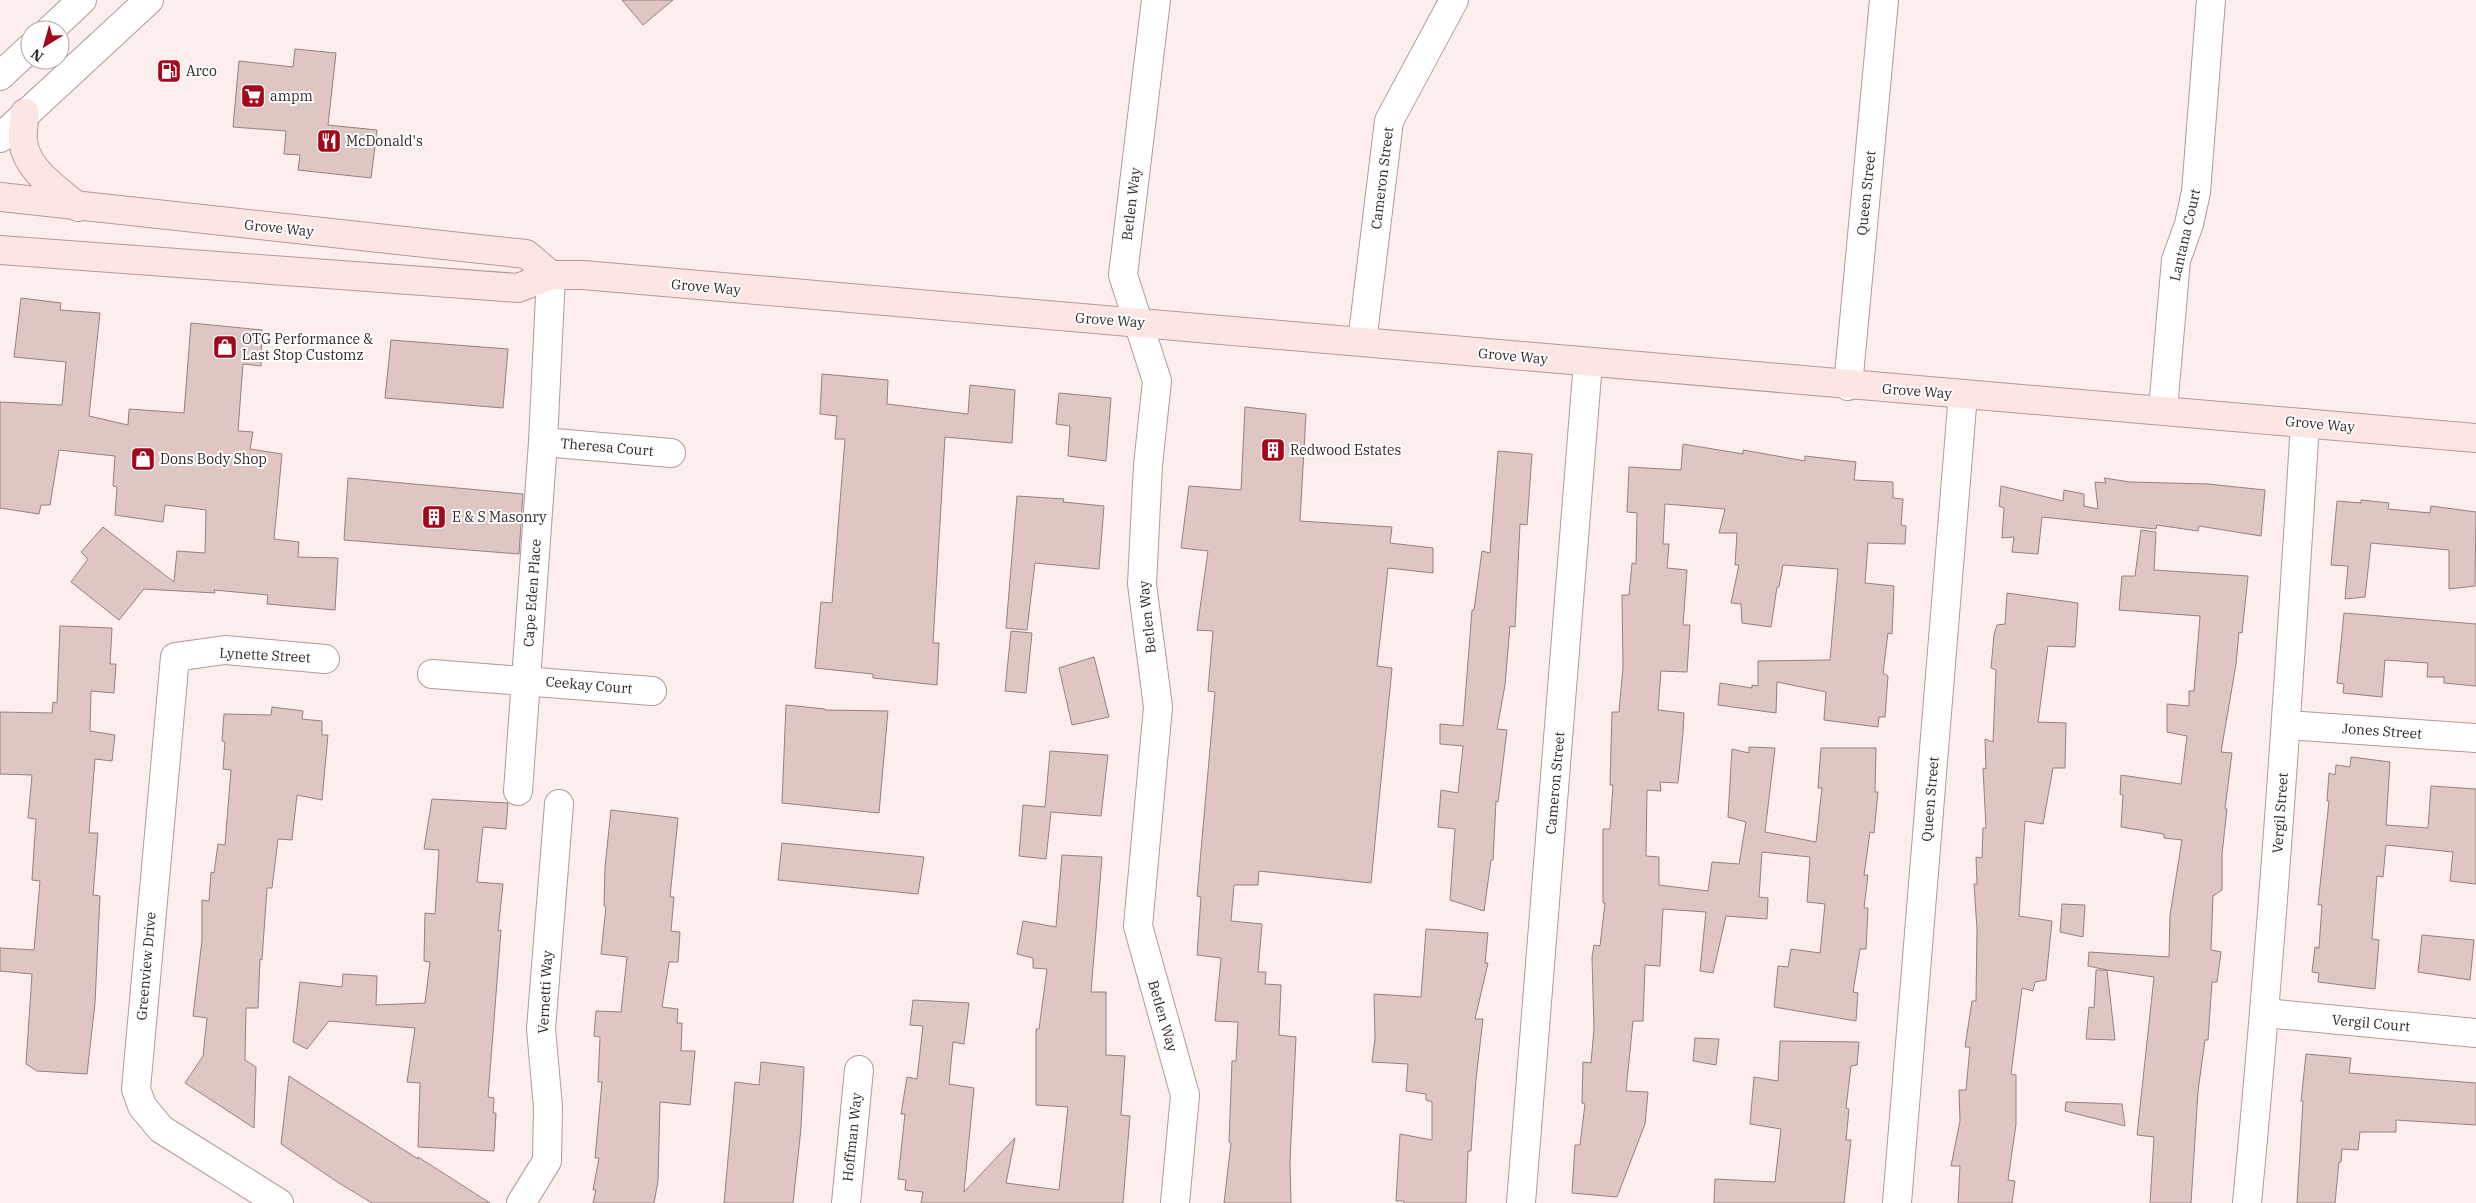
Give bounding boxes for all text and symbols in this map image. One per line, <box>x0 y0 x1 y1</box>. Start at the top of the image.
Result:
north arrow <box>20 20 70 70</box>
text: N <box>27 45 47 66</box>
fuel station icon: Arco <box>156 58 182 84</box>
place label: Arco <box>186 62 217 80</box>
supermarket icon: ampm <box>240 83 266 109</box>
place label: ampm <box>270 87 313 105</box>
street label: Cameron Street <box>1367 126 1397 230</box>
restaurant icon: McDonald's <box>316 128 342 154</box>
place label: McDonald's <box>346 132 423 150</box>
street label: Queen Street <box>1853 150 1879 236</box>
street label: Betlen Way <box>1118 166 1144 242</box>
street label: Lantana Court <box>2166 187 2204 283</box>
street label: Grove Way <box>243 215 315 241</box>
street label: Grove Way <box>670 275 742 299</box>
street label: Grove Way <box>1075 309 1146 331</box>
place label: OTG Performance & Last Stop Customz <box>242 330 373 364</box>
shop icon: OTG Performance & Last Stop Customz <box>212 334 238 360</box>
street label: Grove Way <box>1477 344 1549 368</box>
street label: Grove Way <box>1882 380 1953 402</box>
street label: Grove Way <box>2284 412 2356 436</box>
street label: Theresa Court <box>560 434 654 460</box>
building icon: Redwood Estates <box>1260 437 1286 463</box>
place label: Redwood Estates <box>1290 441 1402 459</box>
shop icon: Dons Body Shop <box>130 446 156 472</box>
place label: Dons Body Shop <box>160 450 267 468</box>
building icon: E & S Masonry <box>421 504 447 530</box>
place label: E & S Masonry <box>452 508 547 526</box>
street label: Cape Eden Place <box>519 538 545 648</box>
street label: Betlen Way <box>1134 579 1160 654</box>
street label: Lynette Street <box>219 644 311 666</box>
street label: Ceekay Court <box>545 672 633 698</box>
street label: Jones Street <box>2341 719 2423 743</box>
street label: Cameron Street <box>1542 731 1568 835</box>
street label: Queen Street <box>1917 756 1943 842</box>
street label: Vergil Street <box>2268 772 2292 854</box>
street label: Greenview Drive <box>132 911 160 1021</box>
street label: Vernetti Way <box>534 949 556 1034</box>
street label: Betlen Way <box>1144 978 1182 1054</box>
street label: Vergil Court <box>2331 1011 2411 1035</box>
street label: Hoffman Way <box>838 1091 866 1182</box>

